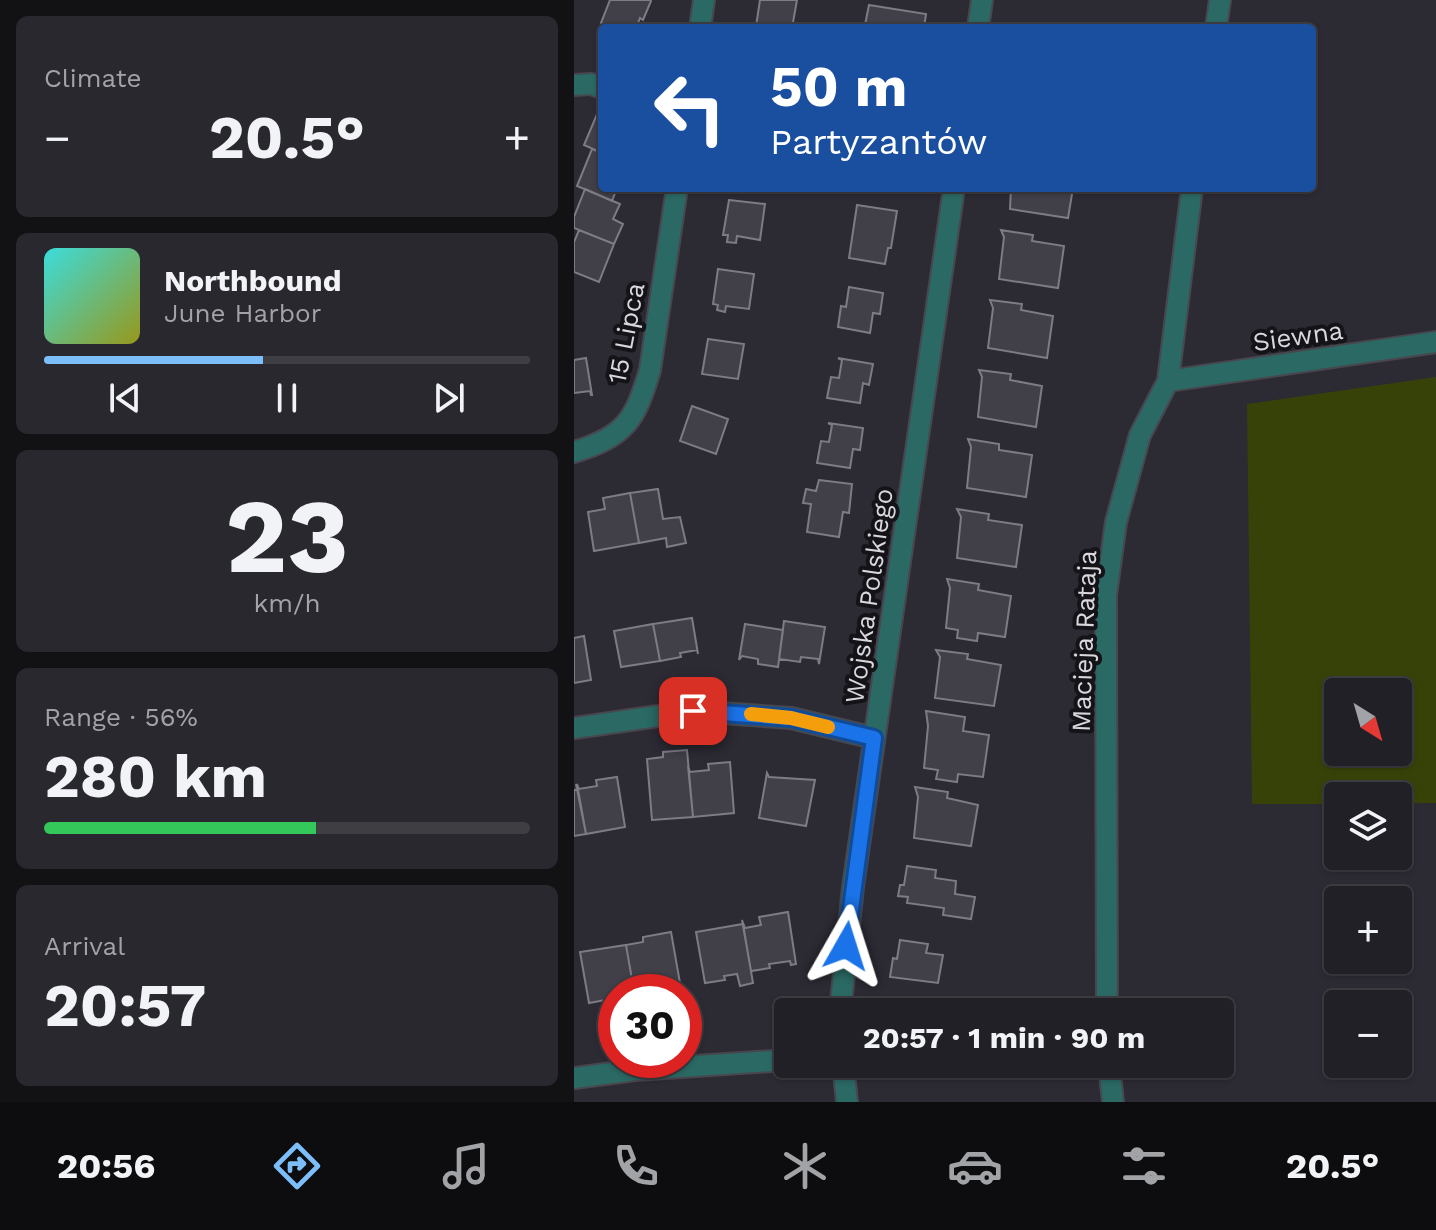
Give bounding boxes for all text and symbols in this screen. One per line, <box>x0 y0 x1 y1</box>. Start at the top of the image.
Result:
text: 50 m <box>770 54 907 120</box>
icon: left <box>638 56 742 160</box>
text: Climate <box>44 63 142 93</box>
text: 20.5° <box>209 102 365 173</box>
text: − <box>44 112 71 164</box>
text: + <box>503 112 530 164</box>
text: Partyzantów <box>770 121 987 163</box>
text: Northbound <box>164 263 341 298</box>
street label: 15 Lipca <box>602 280 651 386</box>
text: June Harbor <box>164 298 321 328</box>
street label: Siewna <box>1251 315 1345 357</box>
icon: previous <box>103 376 147 420</box>
icon: pause <box>265 376 309 420</box>
icon: next <box>427 376 471 420</box>
text: 23 <box>225 475 349 597</box>
street label: Wojska Polskiego <box>839 487 899 705</box>
street label: Macieja Rataja <box>1066 549 1102 732</box>
text: km/h <box>254 588 320 618</box>
pin <box>659 677 727 745</box>
north arrow <box>1324 678 1412 766</box>
map controls <box>1324 678 1412 1078</box>
icon: arrive <box>671 689 715 733</box>
text: Range · 56% <box>44 702 198 732</box>
text: 280 km <box>44 741 267 812</box>
button: layers <box>1324 782 1412 870</box>
button: + <box>1324 886 1412 974</box>
position arrow <box>804 904 888 988</box>
text: Arrival <box>44 931 125 961</box>
text: 20:57 <box>44 970 206 1041</box>
speed limit sign: 30 <box>598 974 702 1078</box>
button: − <box>1324 990 1412 1078</box>
text: 20:57 · 1 min · 90 m <box>863 1020 1145 1055</box>
icon: directions <box>269 1138 325 1194</box>
icon: music <box>438 1138 494 1194</box>
icon: phone <box>608 1138 664 1194</box>
icon: climate <box>777 1138 833 1194</box>
icon: car <box>947 1138 1003 1194</box>
icon: filters <box>1116 1138 1172 1194</box>
text: 20:56 <box>57 1145 155 1187</box>
text: 20.5° <box>1286 1145 1379 1187</box>

